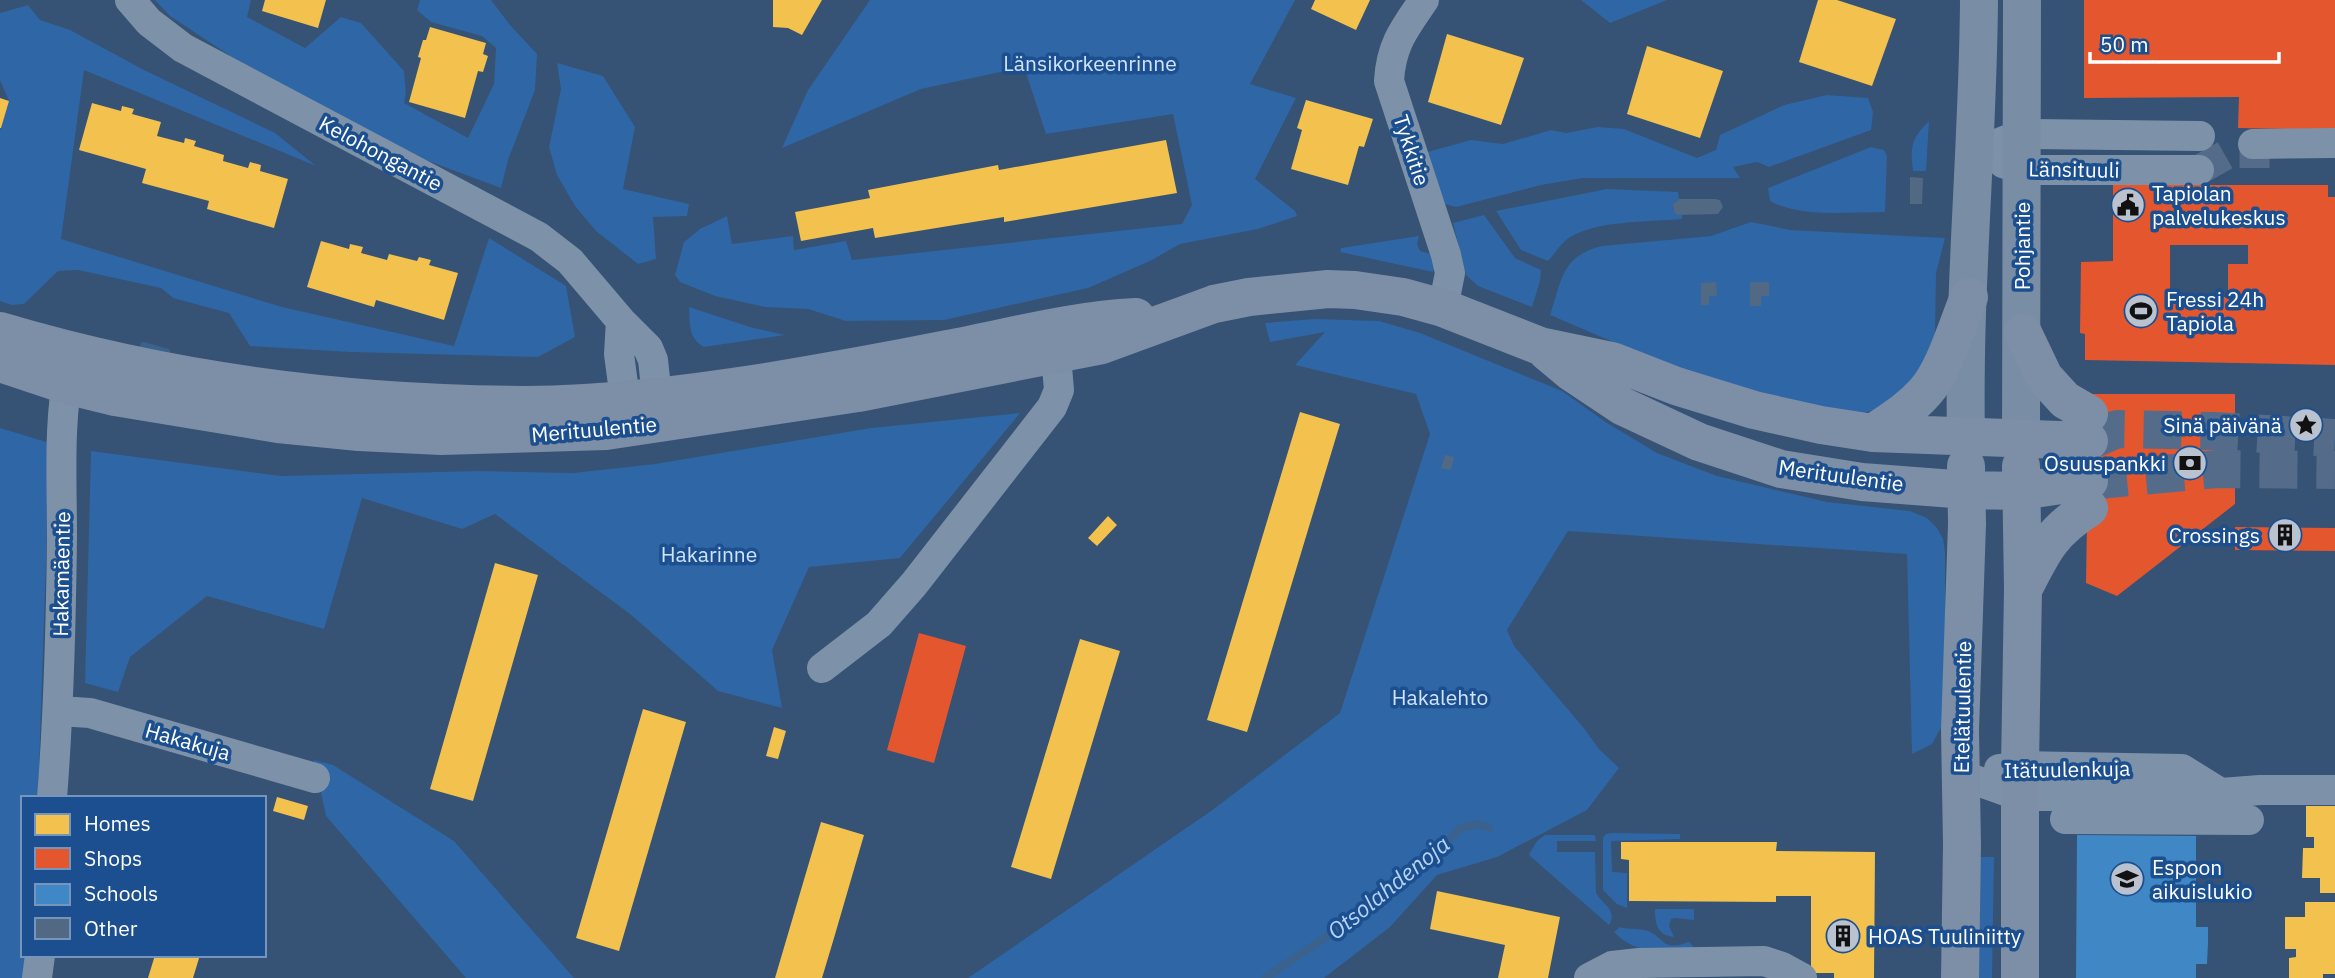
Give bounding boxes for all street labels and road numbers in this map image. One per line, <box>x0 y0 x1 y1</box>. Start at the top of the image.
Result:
street label: Kelohongantie <box>315 109 447 197</box>
street label: Tykkitie <box>1387 111 1437 189</box>
street label: Länsituuli <box>2028 154 2120 184</box>
street label: Pohjantie <box>2008 202 2036 290</box>
street label: Merituulentie <box>530 410 658 448</box>
street label: Merituulentie <box>1777 452 1905 498</box>
street label: Hakamäentie <box>46 511 76 637</box>
street label: Etelätuulentie <box>1947 641 1977 773</box>
street label: Hakakuja <box>142 715 234 767</box>
street label: Itätuulenkuja <box>2003 754 2131 784</box>

